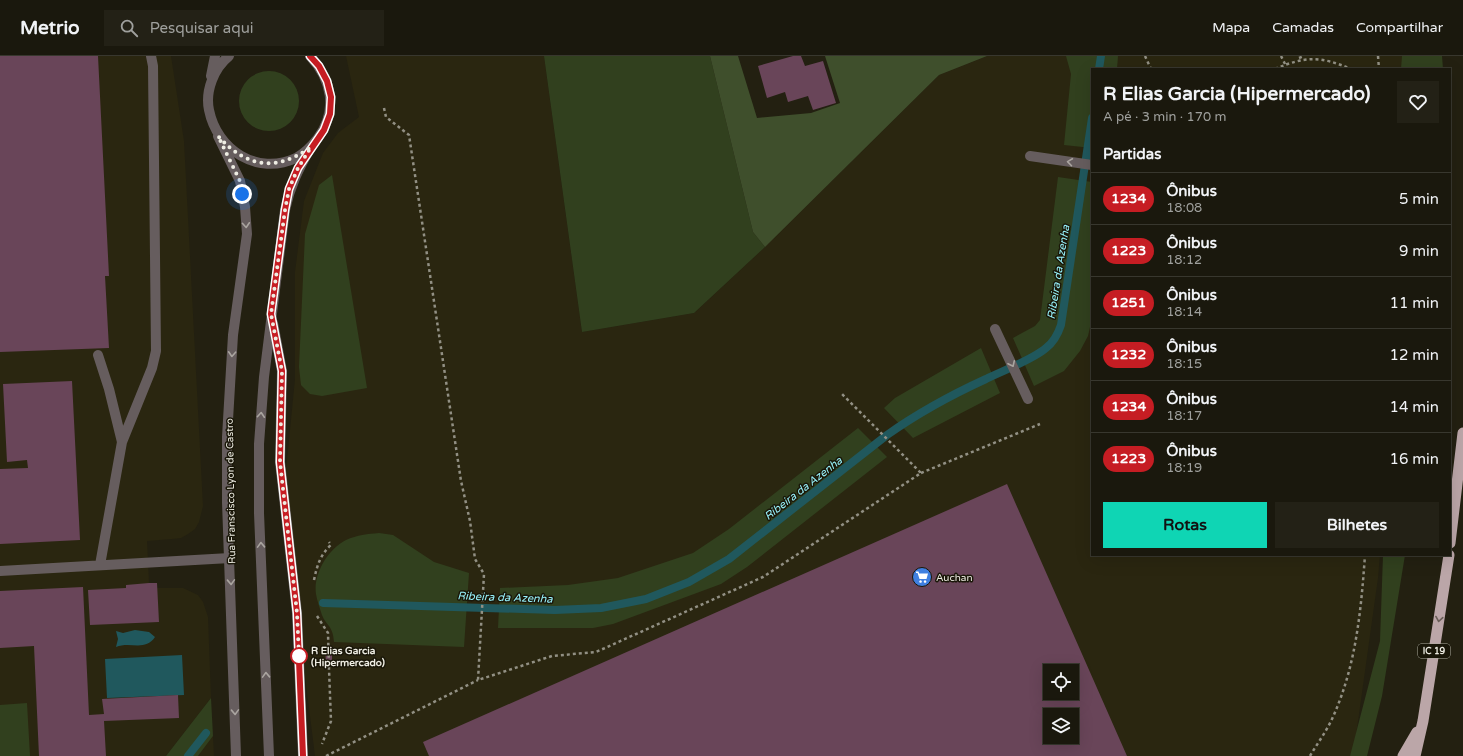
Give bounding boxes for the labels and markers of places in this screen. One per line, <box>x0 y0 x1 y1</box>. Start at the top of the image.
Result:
supermarket icon: Auchan <box>911 566 933 588</box>
place label: Auchan <box>936 572 973 584</box>
place label: R Elias Garcia (Hipermercado) <box>311 645 385 669</box>
marker: R Elias Garcia (Hipermercado) <box>290 647 308 665</box>

